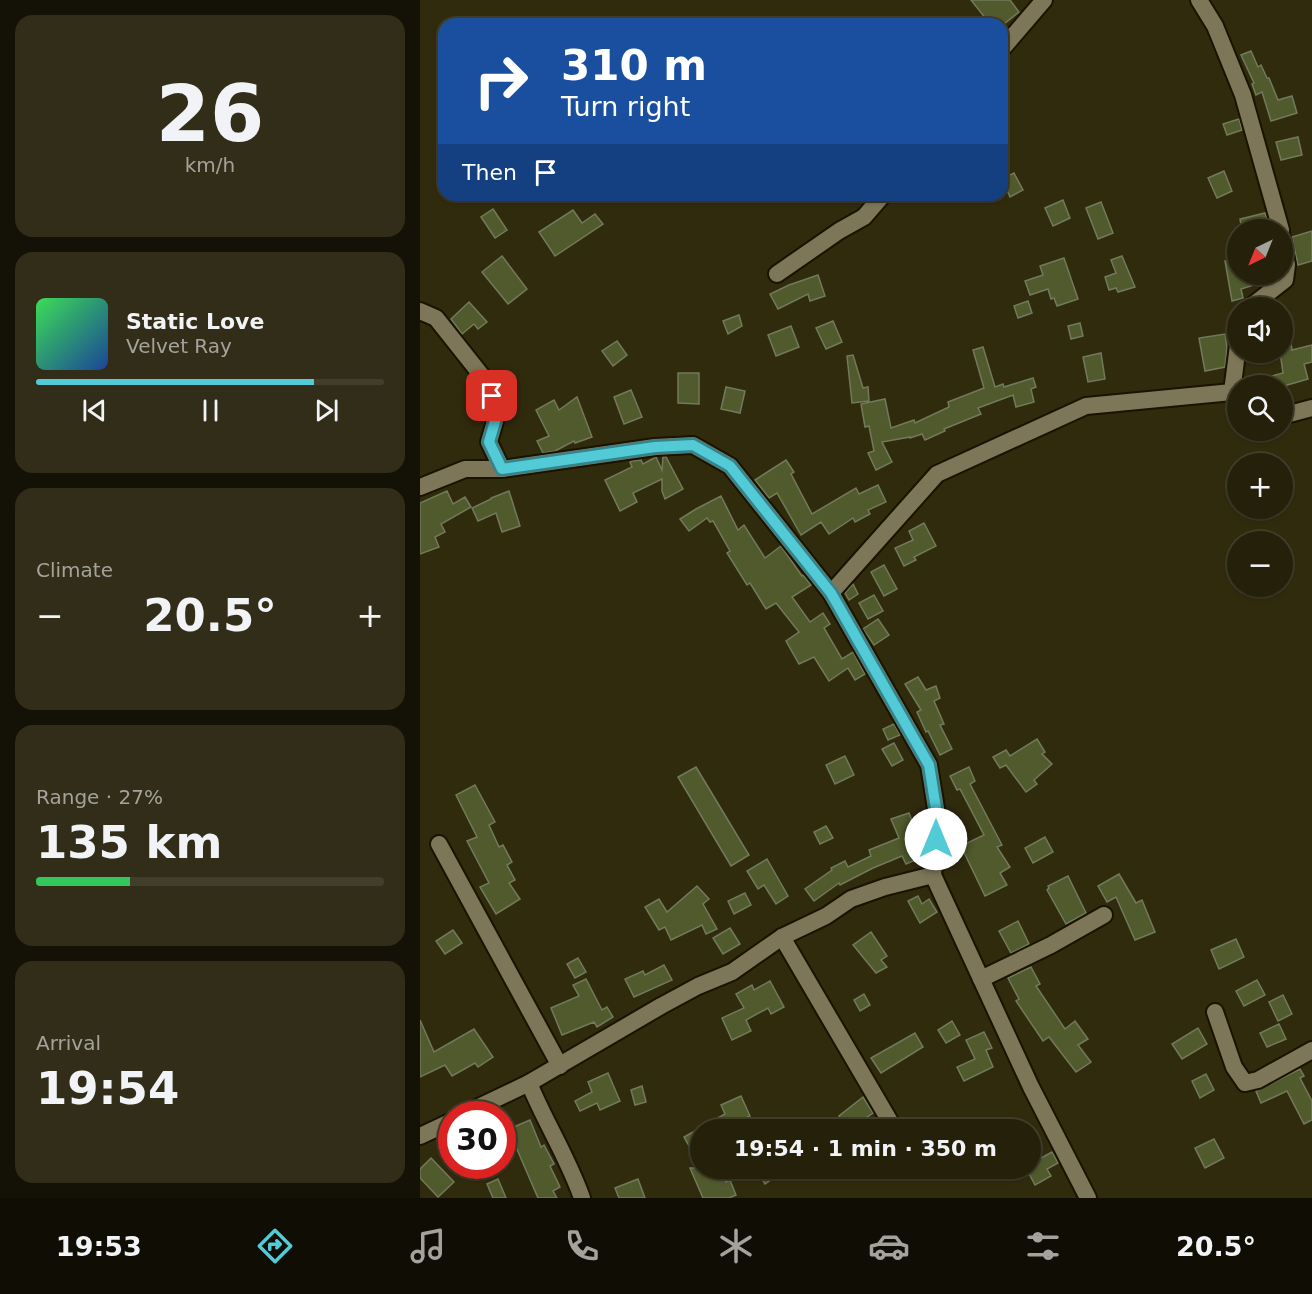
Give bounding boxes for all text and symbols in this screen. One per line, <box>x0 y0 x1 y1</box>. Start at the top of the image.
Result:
text: 310 m <box>561 41 707 90</box>
icon: right <box>462 42 540 120</box>
text: 26 <box>156 69 264 159</box>
text: Turn right <box>561 91 690 122</box>
text: km/h <box>185 153 235 177</box>
icon: arrive <box>529 156 562 189</box>
text: Then <box>462 160 517 185</box>
north arrow <box>1227 219 1293 285</box>
map controls <box>1227 219 1293 597</box>
button: sound <box>1227 297 1293 363</box>
text: Static Love <box>126 309 264 334</box>
text: Velvet Ray <box>126 334 232 358</box>
pin <box>466 370 517 421</box>
button: search <box>1227 375 1293 441</box>
icon: arrive <box>475 379 508 412</box>
icon: previous <box>78 394 111 427</box>
icon: pause <box>194 394 227 427</box>
icon: next <box>310 394 343 427</box>
button: + <box>1227 453 1293 519</box>
button: − <box>1227 531 1293 597</box>
text: Climate <box>36 558 113 582</box>
text: 20.5° <box>143 589 277 642</box>
text: − <box>36 596 64 635</box>
text: + <box>356 596 384 635</box>
text: Range · 27% <box>36 785 163 809</box>
position arrow <box>904 807 968 871</box>
text: 135 km <box>36 816 222 869</box>
text: Arrival <box>36 1031 101 1055</box>
text: 19:54 <box>36 1062 179 1115</box>
speed limit sign: 30 <box>438 1101 516 1179</box>
text: 19:54 · 1 min · 350 m <box>734 1136 997 1161</box>
icon: directions <box>254 1225 296 1267</box>
icon: music <box>407 1225 449 1267</box>
icon: phone <box>561 1225 603 1267</box>
icon: climate <box>715 1225 757 1267</box>
icon: car <box>868 1225 910 1267</box>
icon: filters <box>1022 1225 1064 1267</box>
text: 19:53 <box>56 1231 142 1262</box>
text: 20.5° <box>1176 1231 1256 1262</box>

